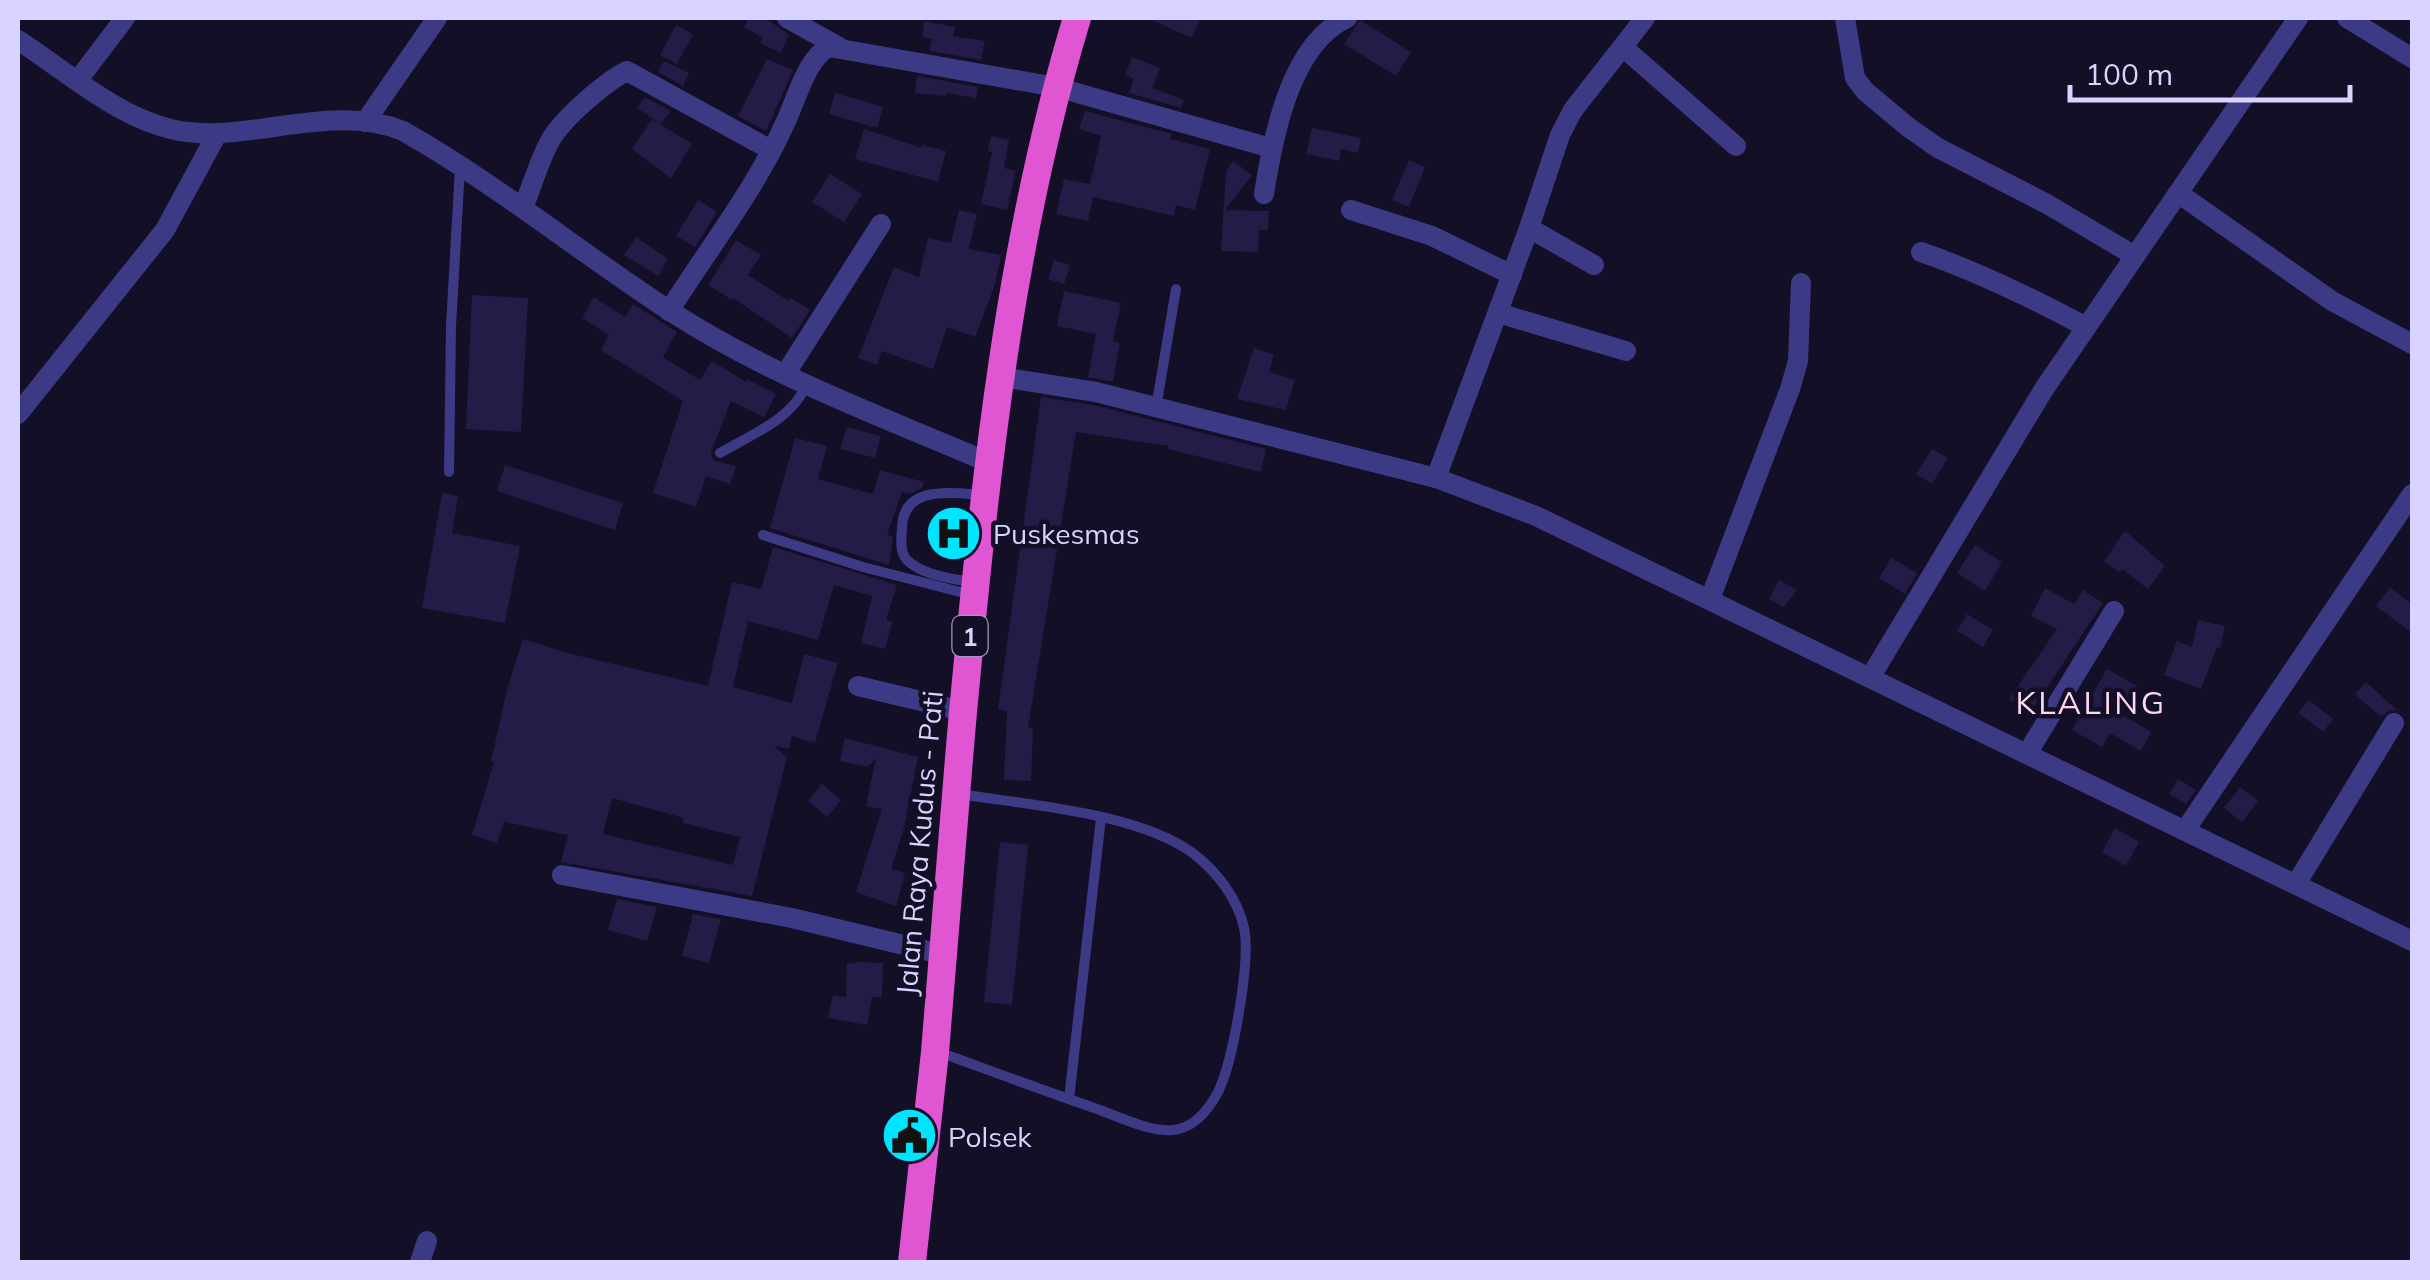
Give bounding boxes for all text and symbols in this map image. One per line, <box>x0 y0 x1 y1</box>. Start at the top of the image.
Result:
scale bar <box>2070 40 2350 102</box>
text: 100 m <box>2085 55 2173 93</box>
hospital icon: Puskesmas <box>924 503 984 563</box>
place label: Puskesmas <box>993 516 1140 551</box>
road number: 1 <box>952 616 988 656</box>
district label: KLALING <box>2015 682 2167 722</box>
street label: Jalan Raya Kudus - Pati <box>888 689 950 997</box>
public building icon: Polsek <box>879 1106 939 1166</box>
place label: Polsek <box>948 1119 1032 1154</box>

